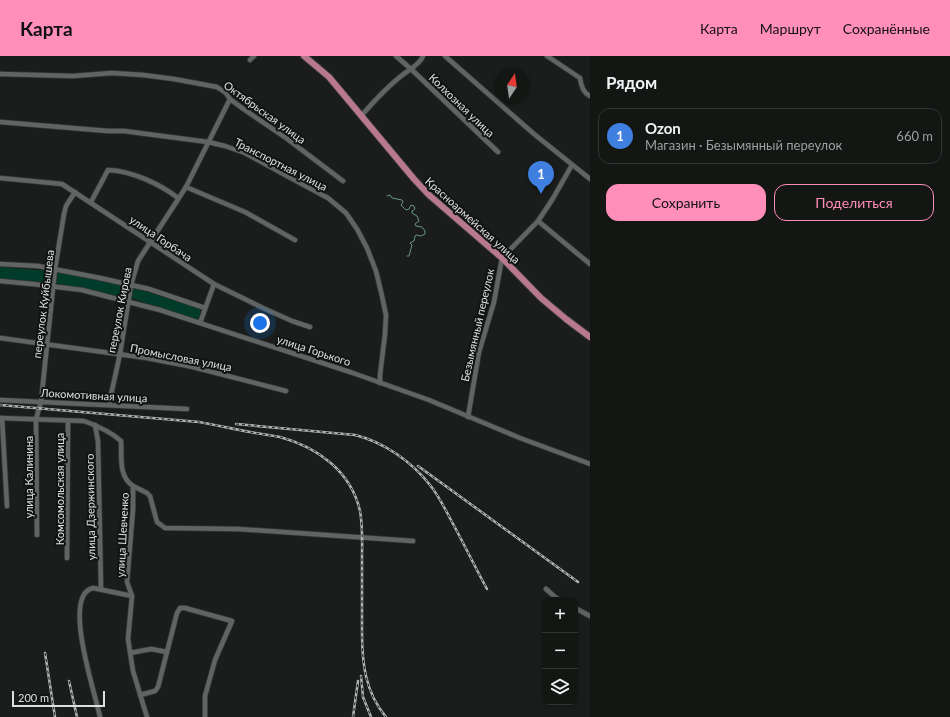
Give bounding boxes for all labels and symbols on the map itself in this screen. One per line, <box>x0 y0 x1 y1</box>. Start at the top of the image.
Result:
north arrow <box>494 68 530 104</box>
street label: Колхозная улица <box>427 71 497 139</box>
street label: Октябрьская улица <box>222 78 308 146</box>
street label: Транспортная улица <box>232 135 330 193</box>
pin: 1 <box>528 161 554 194</box>
street label: Красноармейская улица <box>423 174 523 266</box>
street label: улица Горбача <box>127 212 195 264</box>
street label: переулок Куйбышева <box>30 249 56 359</box>
street label: переулок Кирова <box>104 266 134 354</box>
street label: Безымянный переулок <box>458 267 496 383</box>
your location <box>250 313 270 333</box>
street label: улица Горького <box>275 332 353 368</box>
street label: Промысловая улица <box>129 341 233 373</box>
street label: Локомотивная улица <box>39 386 148 404</box>
street label: Комсомольская улица <box>53 433 66 545</box>
street label: улица Калинина <box>22 436 35 518</box>
street label: улица Дзержинского <box>83 453 97 561</box>
street label: улица Шевченко <box>113 492 131 578</box>
scale bar <box>12 689 105 708</box>

